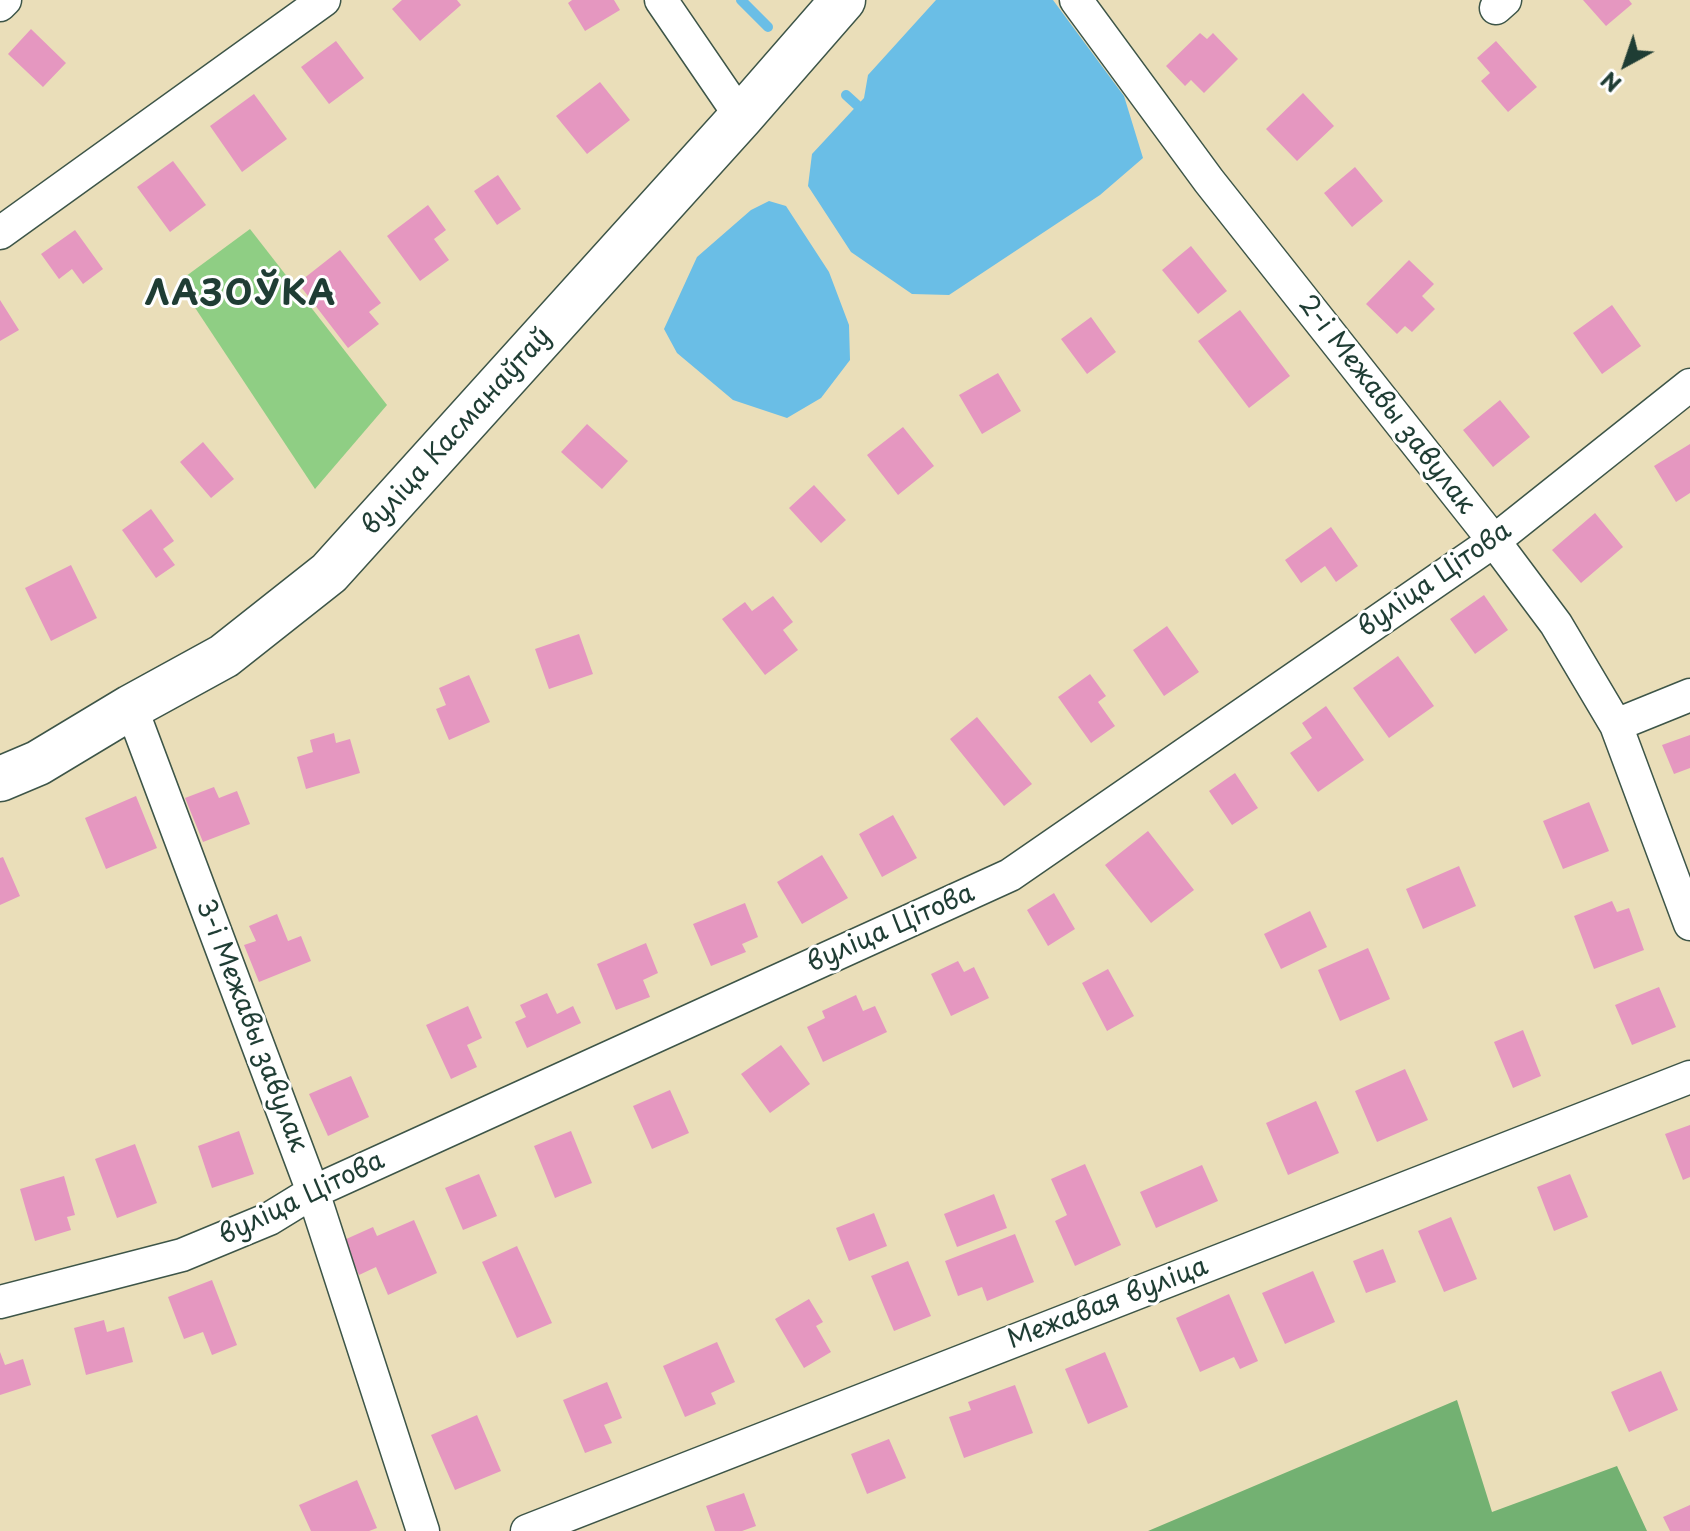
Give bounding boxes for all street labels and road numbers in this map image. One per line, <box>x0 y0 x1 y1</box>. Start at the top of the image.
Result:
street label: 2-і Межавы завулак <box>1291 289 1481 521</box>
street label: вуліца Касманаўтаў <box>356 322 558 542</box>
street label: вуліца Цітова <box>1352 516 1518 644</box>
street label: вуліца Цітова <box>803 878 979 980</box>
street label: 3-і Межавы завулак <box>188 895 314 1157</box>
street label: вуліца Цітова <box>214 1146 390 1252</box>
street label: Межавая вуліца <box>1003 1251 1213 1357</box>

